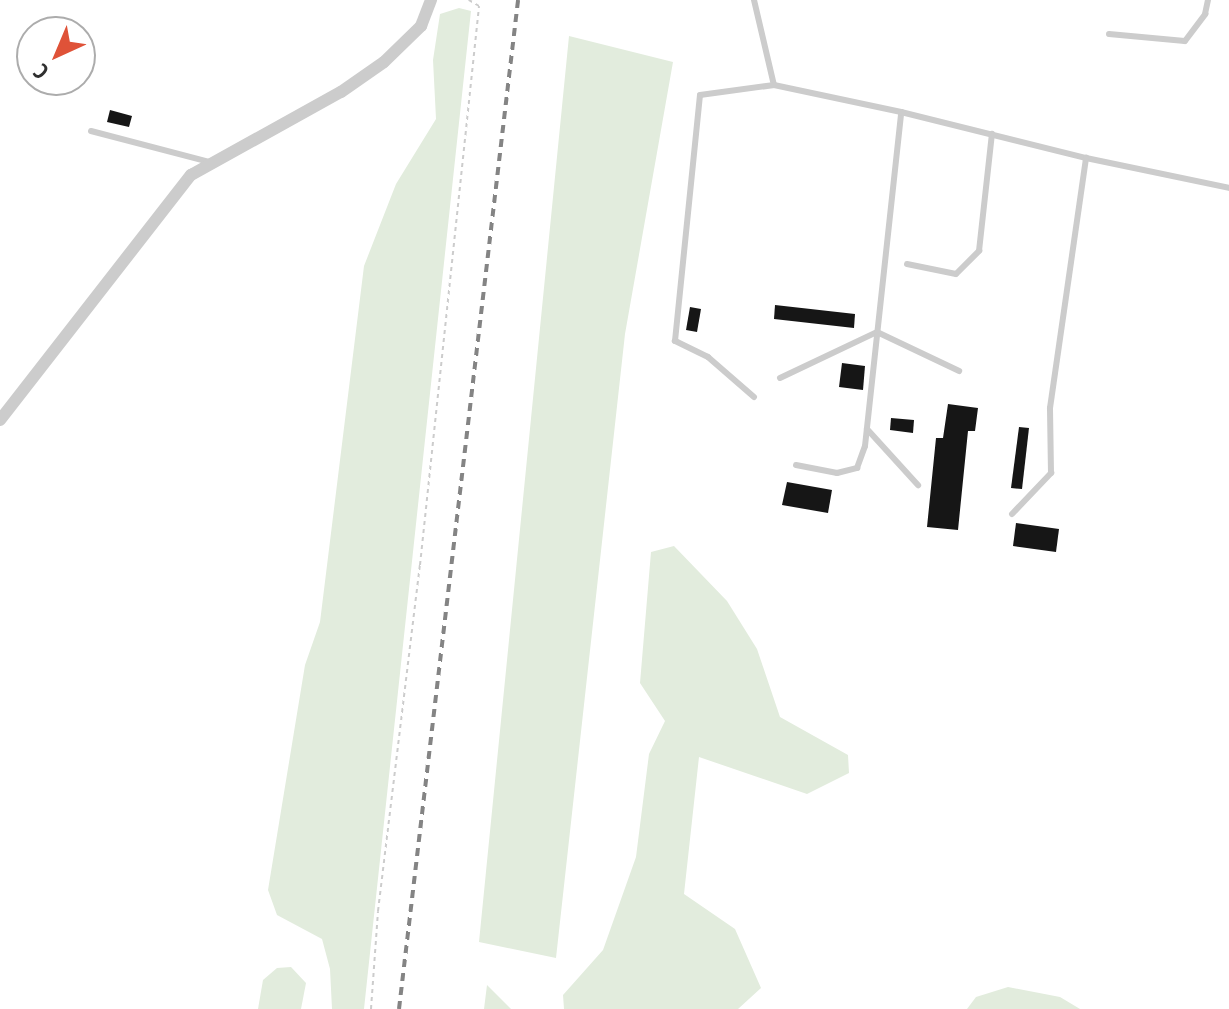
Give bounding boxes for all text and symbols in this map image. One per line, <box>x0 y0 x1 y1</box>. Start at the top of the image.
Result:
north arrow <box>16 16 96 96</box>
text: С <box>27 58 54 85</box>

